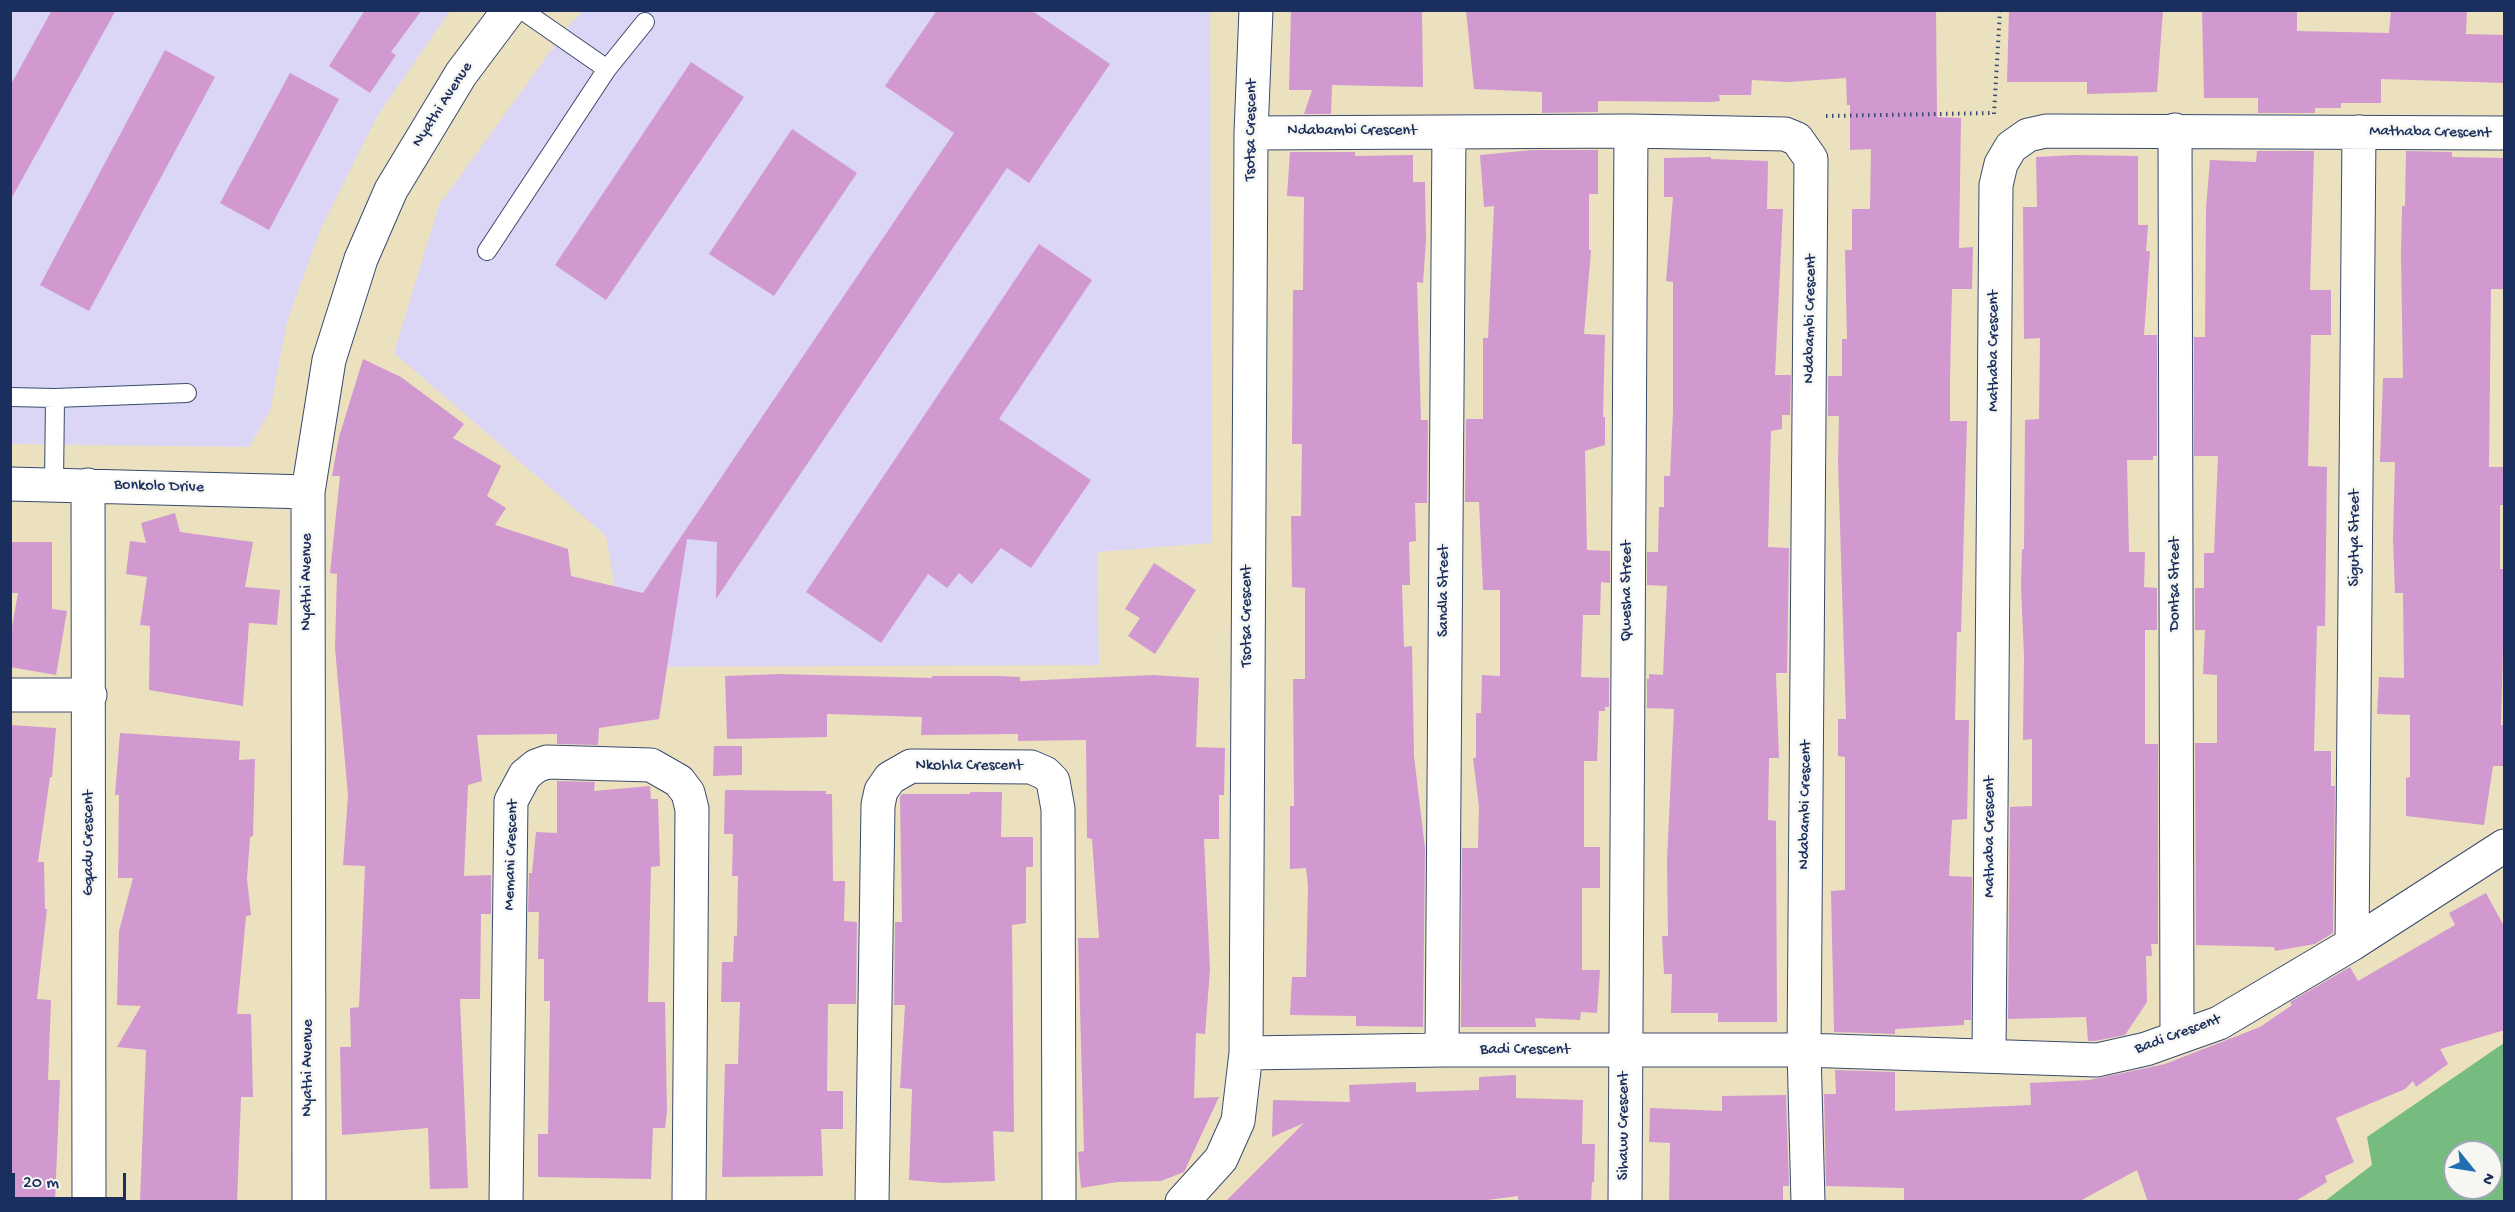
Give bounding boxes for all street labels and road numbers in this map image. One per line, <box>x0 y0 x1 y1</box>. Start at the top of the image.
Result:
street label: Nyathi Avenue <box>408 59 478 151</box>
street label: Tsotsa Crescent <box>1242 79 1262 181</box>
street label: Ndabambi Crescent <box>1287 122 1417 142</box>
street label: Mathaba Crescent <box>2369 122 2491 144</box>
street label: Ndabambi Crescent <box>1800 254 1822 384</box>
street label: Mathaba Crescent <box>1985 290 2005 412</box>
street label: Bonkolo Drive <box>114 476 204 498</box>
street label: Sigutya Street <box>2346 489 2366 587</box>
street label: Nyathi Avenue <box>298 533 318 631</box>
street label: Dontsa Street <box>2166 537 2186 631</box>
street label: Qwesha Street <box>1618 540 1638 642</box>
street label: Sandla Street <box>1435 545 1455 637</box>
street label: Tsotsa Crescent <box>1238 565 1258 667</box>
street label: Ndabambi Crescent <box>1795 740 1817 870</box>
street label: Nkohla Crescent <box>916 757 1022 777</box>
street label: Mathaba Crescent <box>1981 776 2001 898</box>
street label: Gqadu Crescent <box>80 790 100 896</box>
street label: Memani Crescent <box>500 799 524 911</box>
street label: Badi Crescent <box>2132 1011 2224 1059</box>
street label: Nyathi Avenue <box>299 1019 319 1117</box>
street label: Badi Crescent <box>1480 1041 1570 1061</box>
street label: Sihawu Crescent <box>1615 1072 1635 1180</box>

